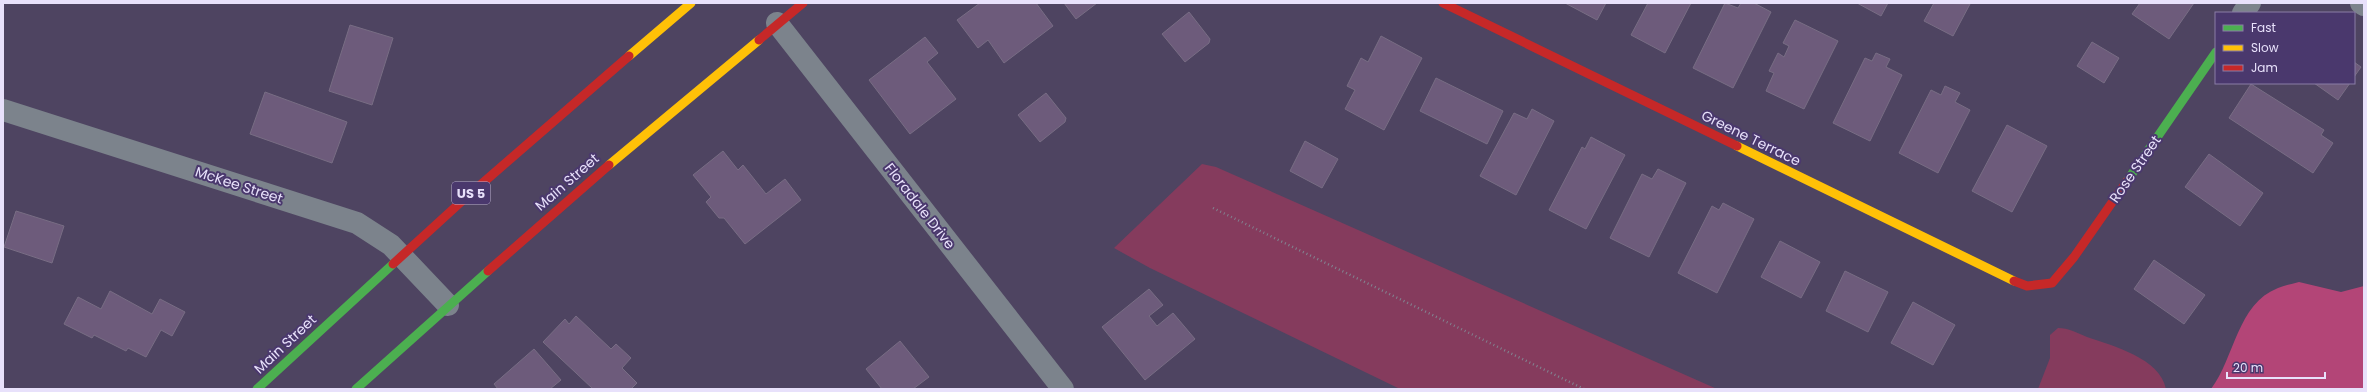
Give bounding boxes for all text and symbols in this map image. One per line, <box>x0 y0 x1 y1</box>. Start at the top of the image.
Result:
legend <box>2215 12 2355 84</box>
text: Fast <box>2251 19 2276 36</box>
text: Slow <box>2251 39 2279 56</box>
text: Jam <box>2251 59 2278 76</box>
street label: Greene Terrace <box>1698 105 1804 171</box>
street label: Rose Street <box>2104 131 2166 207</box>
street label: Main Street <box>531 149 603 215</box>
street label: Floradale Drive <box>880 159 960 253</box>
street label: McKee Street <box>193 161 285 209</box>
road number: US 5 <box>452 182 490 204</box>
street label: Main Street <box>249 310 321 378</box>
scale bar <box>2227 354 2325 380</box>
text: 20 m <box>2233 359 2263 376</box>

